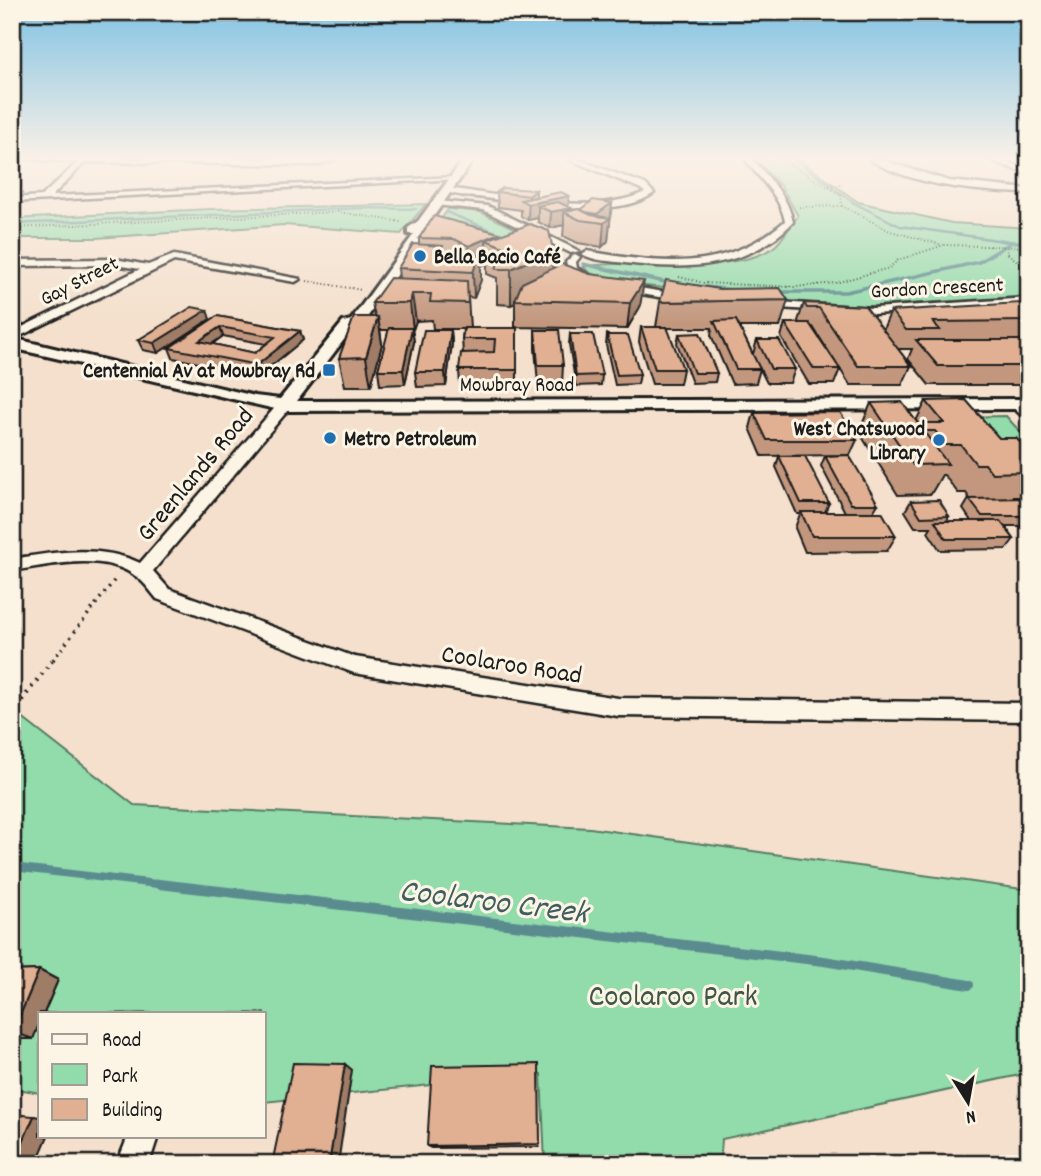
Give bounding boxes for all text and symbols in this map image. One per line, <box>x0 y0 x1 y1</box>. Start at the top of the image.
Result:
place label: Bella Bacio Café <box>434 244 561 274</box>
marker: Bella Bacio Café <box>412 248 428 264</box>
street label: Gay Street <box>36 250 125 315</box>
street label: Gordon Crescent <box>870 272 1005 308</box>
place label: Centennial Av at Mowbray Rd <box>83 358 315 388</box>
marker: Centennial Av at Mowbray Rd <box>321 362 337 378</box>
street label: Mowbray Road <box>460 372 574 402</box>
street label: Greenlands Road <box>129 400 264 551</box>
place label: West Chatswood Library <box>794 416 926 470</box>
place label: Metro Petroleum <box>344 426 477 456</box>
marker: Metro Petroleum <box>322 430 338 446</box>
marker: West Chatswood Library <box>931 432 947 448</box>
street label: Coolaroo Road <box>439 637 584 696</box>
water label: Coolaroo Creek <box>397 870 594 940</box>
park label: Coolaroo Park <box>588 976 758 1022</box>
legend <box>38 1012 266 1138</box>
text: Road <box>102 1027 141 1057</box>
text: Park <box>102 1063 138 1093</box>
north arrow <box>932 1068 1002 1138</box>
text: Building <box>102 1097 162 1127</box>
text: N <box>963 1101 978 1129</box>

